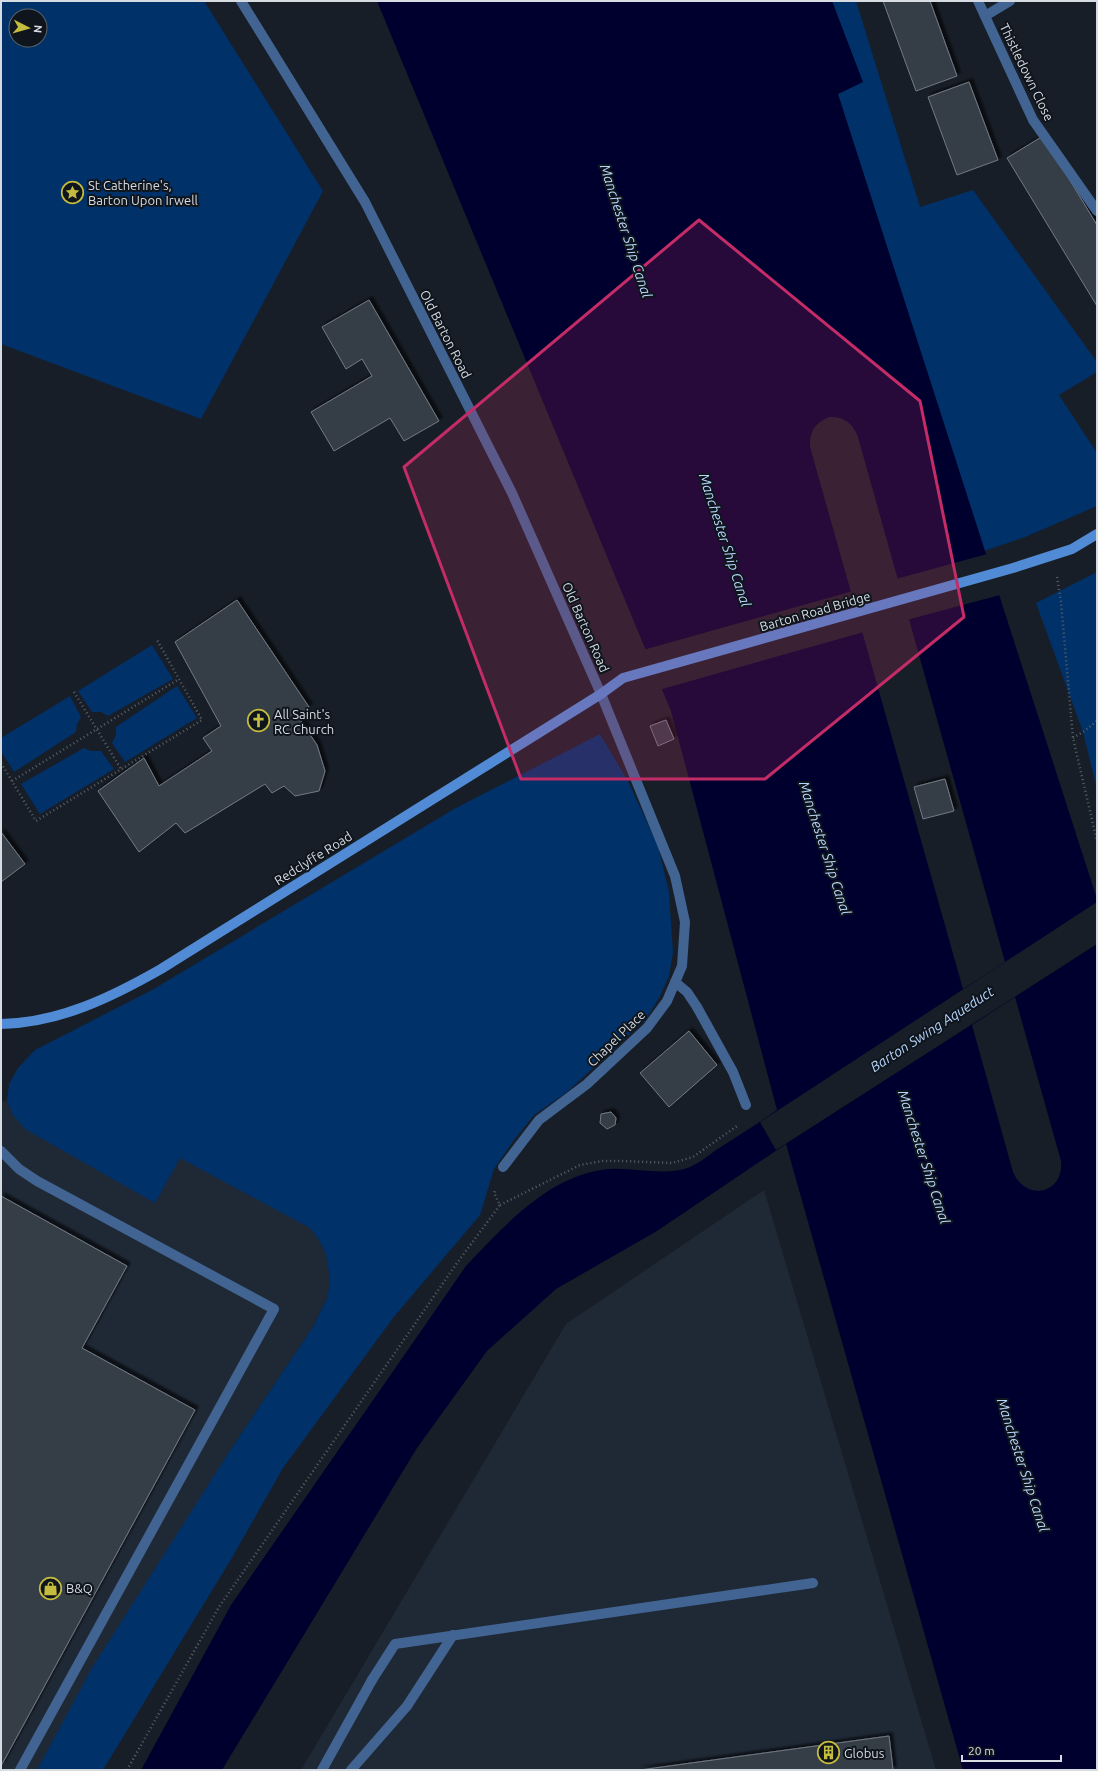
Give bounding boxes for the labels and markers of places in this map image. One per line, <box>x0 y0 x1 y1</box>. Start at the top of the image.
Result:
place label: St Catherine's, Barton Upon Irwell <box>88 178 199 207</box>
place icon: St Catherine's, Barton Upon Irwell <box>60 179 86 205</box>
place label: All Saint's RC Church <box>274 707 334 736</box>
church icon: All Saint's RC Church <box>246 708 272 734</box>
shop icon: B&Q <box>37 1575 63 1601</box>
place label: B&Q <box>66 1581 93 1596</box>
building icon: Globus <box>815 1740 841 1766</box>
place label: Globus <box>844 1746 885 1760</box>

